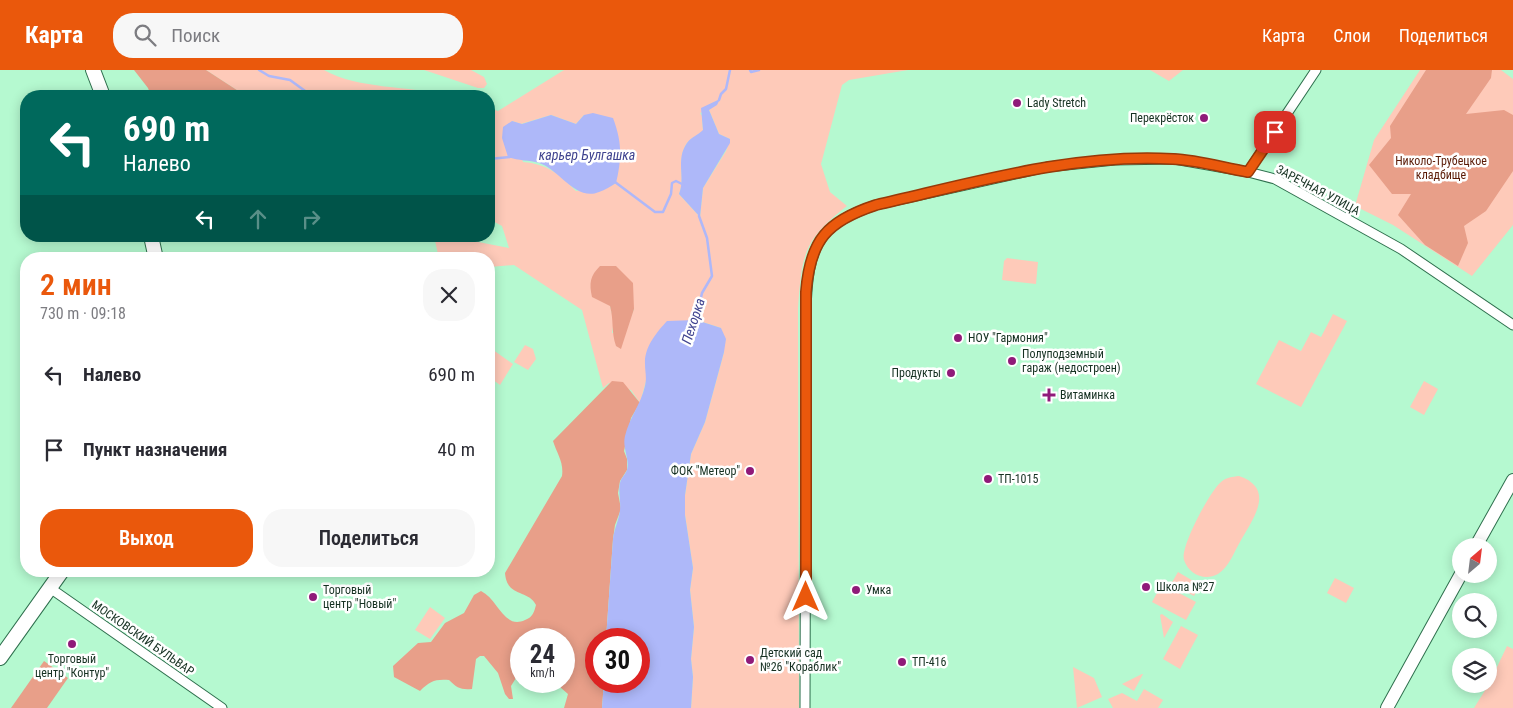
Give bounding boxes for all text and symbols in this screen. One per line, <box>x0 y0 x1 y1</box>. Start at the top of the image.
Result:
search box <box>113 13 463 58</box>
text: Карта <box>25 21 83 49</box>
icon: search <box>131 21 159 49</box>
text: Поиск <box>171 24 220 47</box>
text: Карта <box>1262 25 1305 46</box>
text: Слои <box>1333 25 1371 46</box>
text: Поделиться <box>1399 25 1488 46</box>
place label: Lady Stretch <box>1027 96 1086 110</box>
marker: Lady Stretch <box>1011 97 1023 109</box>
text: 690 m <box>123 109 210 150</box>
icon: left <box>40 110 105 175</box>
place label: Перекрёсток <box>1130 111 1194 125</box>
pin <box>1254 111 1296 153</box>
marker: Перекрёсток <box>1198 112 1210 124</box>
icon: arrive <box>1261 118 1289 146</box>
water label: карьер Булгашка <box>539 147 635 163</box>
text: Налево <box>123 151 191 176</box>
park label: Николо-Трубецкое кладбище <box>1395 154 1487 182</box>
street label: ЗАРЕЧНАЯ УЛИЦА <box>1274 162 1362 218</box>
icon: left <box>191 205 219 233</box>
icon: ahead <box>244 205 272 233</box>
icon: right <box>297 205 325 233</box>
text: 2 мин <box>40 267 112 302</box>
button: close <box>423 269 475 321</box>
water label: Пехорка <box>678 296 708 346</box>
text: 730 m · 09:18 <box>40 304 126 323</box>
place label: НОУ "Гармония" <box>968 331 1048 345</box>
marker: НОУ "Гармония" <box>952 332 964 344</box>
place label: Полуподземный гараж (недостроен) <box>1022 347 1121 375</box>
marker: Полуподземный гараж (недостроен) <box>1006 355 1018 367</box>
icon: left <box>40 361 68 389</box>
text: Налево <box>83 363 141 386</box>
text: 690 m <box>428 363 475 386</box>
place label: Продукты <box>892 366 941 380</box>
marker: Продукты <box>945 367 957 379</box>
marker: Витаминка <box>1042 388 1056 402</box>
place label: Витаминка <box>1060 388 1115 402</box>
icon: arrive <box>40 436 68 464</box>
text: Пункт назначения <box>83 438 227 461</box>
text: 40 m <box>438 438 475 461</box>
place label: ФОК "Метеор" <box>671 464 740 478</box>
marker: ФОК "Метеор" <box>744 465 756 477</box>
place label: ТП-1015 <box>998 472 1038 486</box>
marker: ТП-1015 <box>982 473 994 485</box>
button: Выход <box>40 509 253 567</box>
button: Поделиться <box>263 509 475 567</box>
north arrow <box>1452 538 1498 582</box>
map controls <box>1452 538 1497 693</box>
position arrow <box>779 570 831 622</box>
place label: Школа №27 <box>1156 580 1215 594</box>
marker: Школа №27 <box>1140 581 1152 593</box>
place label: Торговый центр "Новый" <box>323 583 396 611</box>
place label: Умка <box>866 583 891 597</box>
marker: Умка <box>850 584 862 596</box>
marker: Торговый центр "Новый" <box>307 591 319 603</box>
button: search <box>1452 593 1497 638</box>
street label: МОСКОВСКИЙ БУЛЬВАР <box>89 597 198 679</box>
speed limit sign: 30 <box>585 628 650 693</box>
marker: Торговый центр "Контур" <box>66 638 78 650</box>
text: 24 <box>530 640 555 669</box>
place label: Детский сад №26 "Кораблик" <box>760 646 841 674</box>
button: layers <box>1452 648 1497 693</box>
place label: Торговый центр "Контур" <box>35 652 109 680</box>
marker: Детский сад №26 "Кораблик" <box>744 654 756 666</box>
place label: ТП-416 <box>912 655 947 669</box>
marker: ТП-416 <box>896 656 908 668</box>
text: km/h <box>530 666 555 680</box>

